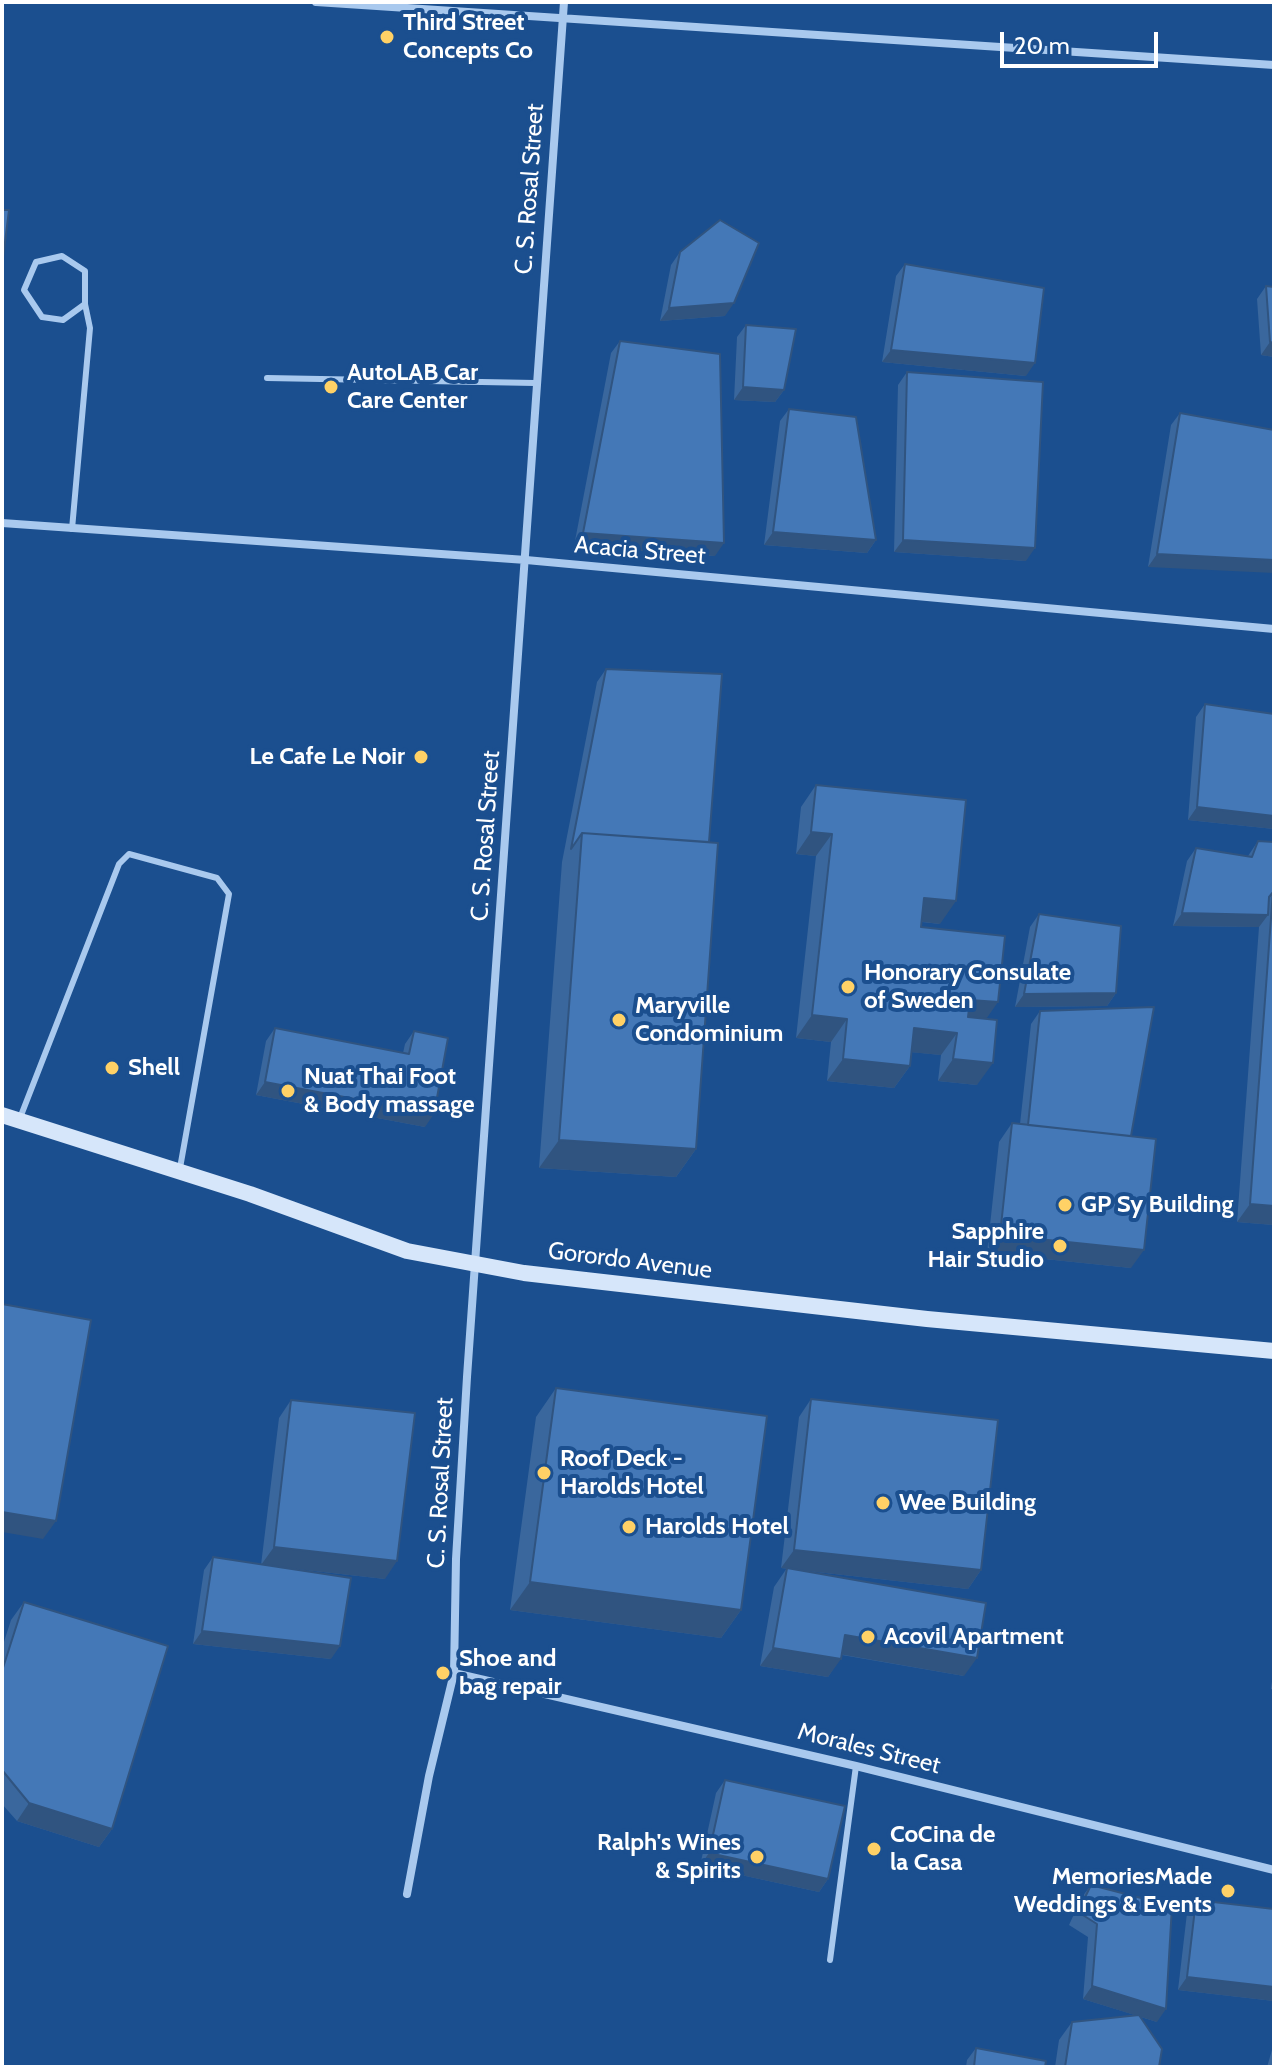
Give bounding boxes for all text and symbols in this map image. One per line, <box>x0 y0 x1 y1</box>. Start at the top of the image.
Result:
place label: Third Street Concepts Co <box>403 9 533 65</box>
scale bar <box>1004 16 1162 66</box>
marker: Third Street Concepts Co <box>378 28 396 46</box>
text: 20 m <box>1014 31 1070 60</box>
street label: C. S. Rosal Street <box>510 103 550 275</box>
place label: AutoLAB Car Care Center <box>347 359 478 415</box>
marker: AutoLAB Car Care Center <box>322 378 340 396</box>
street label: Acacia Street <box>573 531 707 571</box>
place label: Le Cafe Le Noir <box>250 743 405 771</box>
marker: Le Cafe Le Noir <box>412 748 430 766</box>
street label: C. S. Rosal Street <box>466 750 506 922</box>
place label: Honorary Consulate of Sweden <box>864 959 1071 1015</box>
marker: Honorary Consulate of Sweden <box>839 978 857 996</box>
place label: Maryville Condominium <box>635 992 783 1048</box>
marker: Maryville Condominium <box>610 1011 628 1029</box>
place label: Shell <box>128 1054 180 1082</box>
marker: Shell <box>103 1059 121 1077</box>
place label: Nuat Thai Foot & Body massage <box>304 1063 474 1119</box>
marker: Nuat Thai Foot & Body massage <box>279 1082 297 1100</box>
place label: GP Sy Building <box>1081 1191 1233 1219</box>
marker: GP Sy Building <box>1056 1196 1074 1214</box>
place label: Sapphire Hair Studio <box>927 1218 1044 1274</box>
street label: Gorordo Avenue <box>546 1237 714 1285</box>
marker: Sapphire Hair Studio <box>1051 1237 1069 1255</box>
street label: C. S. Rosal Street <box>422 1397 460 1569</box>
place label: Roof Deck - Harolds Hotel <box>560 1445 704 1501</box>
marker: Roof Deck - Harolds Hotel <box>535 1464 553 1482</box>
place label: Wee Building <box>899 1489 1036 1517</box>
marker: Wee Building <box>874 1494 892 1512</box>
place label: Harolds Hotel <box>645 1513 789 1541</box>
marker: Harolds Hotel <box>620 1518 638 1536</box>
place label: Acovil Apartment <box>884 1623 1064 1651</box>
marker: Acovil Apartment <box>859 1628 877 1646</box>
place label: Shoe and bag repair <box>459 1645 562 1701</box>
marker: Shoe and bag repair <box>434 1664 452 1682</box>
street label: Morales Street <box>795 1717 943 1781</box>
place label: CoCina de la Casa <box>890 1821 995 1877</box>
place label: Ralph's Wines & Spirits <box>597 1829 741 1885</box>
marker: CoCina de la Casa <box>865 1840 883 1858</box>
marker: Ralph's Wines & Spirits <box>748 1848 766 1866</box>
place label: MemoriesMade Weddings & Events <box>1014 1863 1212 1919</box>
marker: MemoriesMade Weddings & Events <box>1219 1882 1237 1900</box>

